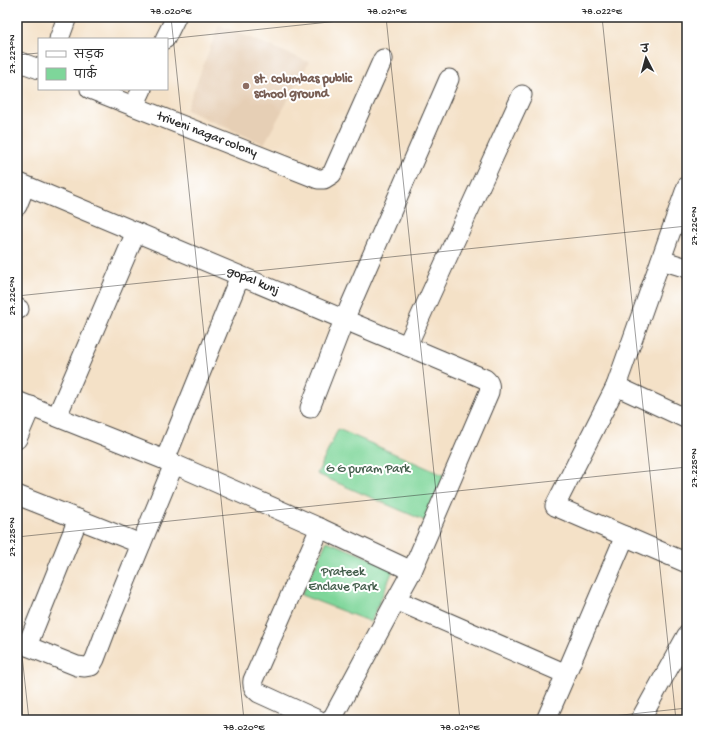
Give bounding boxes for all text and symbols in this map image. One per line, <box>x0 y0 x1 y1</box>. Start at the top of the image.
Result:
text: 78.020°E <box>150 6 192 18</box>
text: 78.021°E <box>366 6 407 18</box>
text: 78.022°E <box>581 6 623 18</box>
text: 27.227°N <box>7 34 19 74</box>
legend <box>38 38 168 90</box>
north arrow <box>626 38 666 78</box>
text: उ <box>640 43 651 56</box>
text: सड़क <box>73 49 105 63</box>
text: पार्क <box>73 64 98 83</box>
place label: st. columbas public school ground <box>254 72 354 102</box>
marker: st. columbas public school ground <box>241 81 251 91</box>
street label: triveni nagar colony <box>154 109 260 161</box>
text: 27.226°N <box>689 206 701 246</box>
street label: gopal kunj <box>224 263 282 299</box>
text: 27.226°N <box>7 276 19 316</box>
text: 27.225°N <box>689 448 701 488</box>
park label: G G puram Park <box>326 462 411 477</box>
text: 27.225°N <box>7 517 19 557</box>
park label: Prateek Enclave Park <box>308 565 379 595</box>
text: 78.020°E <box>223 722 265 734</box>
text: 78.021°E <box>439 722 480 734</box>

